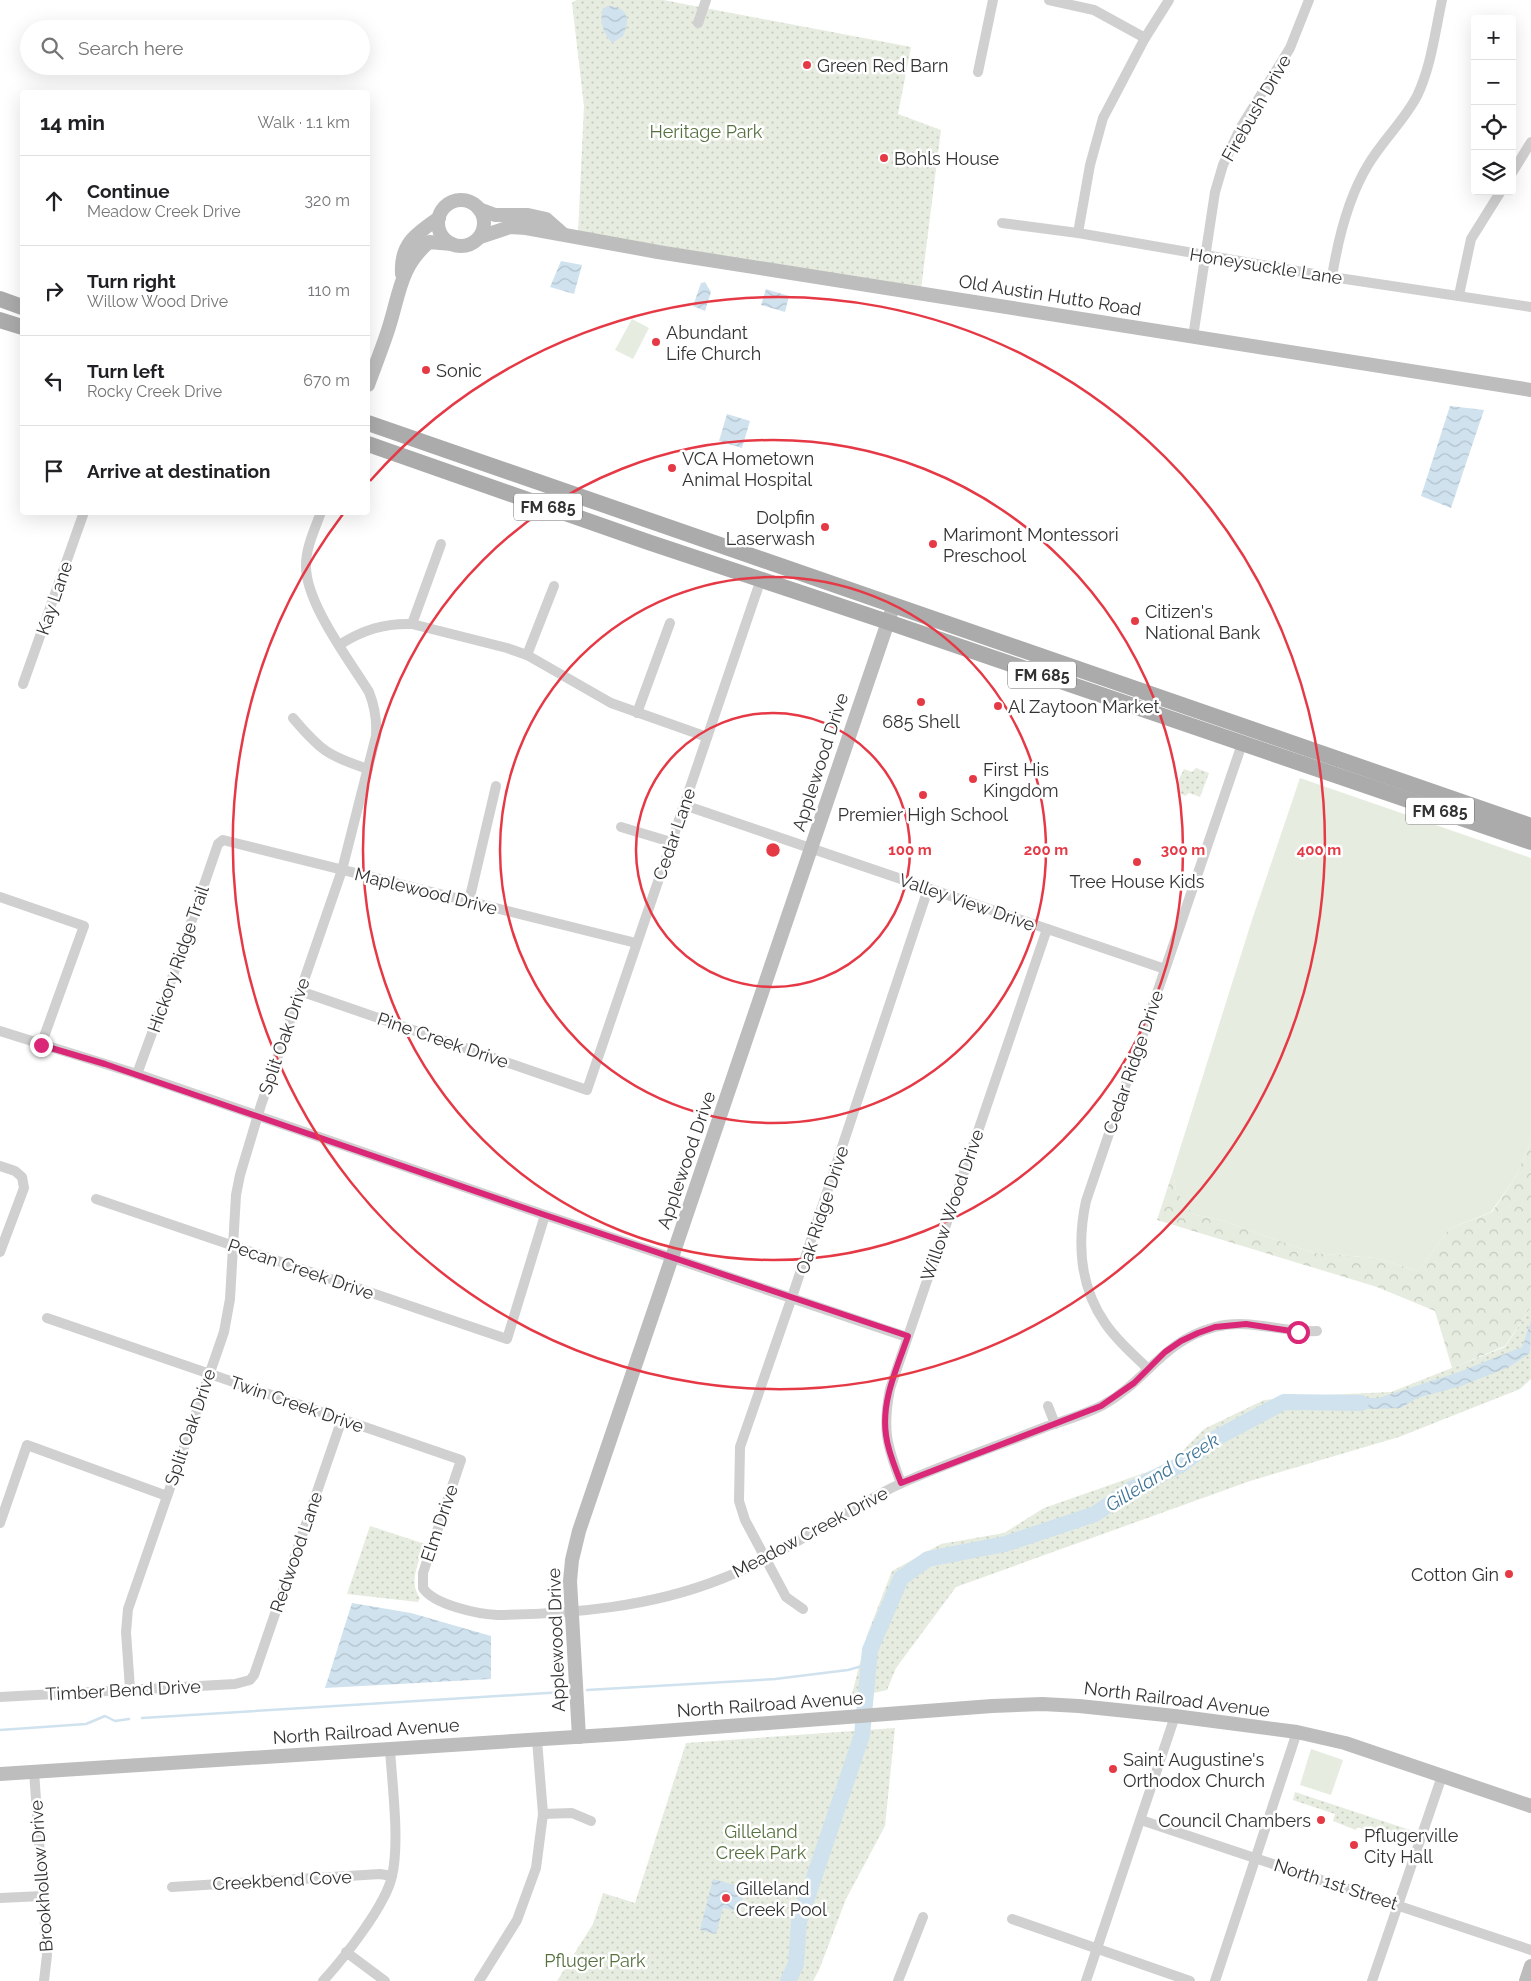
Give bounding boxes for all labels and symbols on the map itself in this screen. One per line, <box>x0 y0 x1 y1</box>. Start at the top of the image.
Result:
street label: Firebush Drive <box>1217 51 1295 165</box>
place label: Green Red Barn <box>817 55 949 76</box>
marker: Green Red Barn <box>801 59 813 71</box>
park label: Heritage Park <box>650 121 763 142</box>
place label: Bohls House <box>894 148 1000 169</box>
marker: Bohls House <box>878 152 890 164</box>
street label: Honeysuckle Lane <box>1188 244 1344 289</box>
street label: Old Austin Hutto Road <box>957 270 1143 320</box>
place label: Abundant Life Church <box>666 322 761 364</box>
marker: Abundant Life Church <box>650 336 662 348</box>
place label: Sonic <box>436 360 482 381</box>
marker: Sonic <box>420 364 432 376</box>
place label: VCA Hometown Animal Hospital <box>682 448 814 490</box>
marker: VCA Hometown Animal Hospital <box>666 462 678 474</box>
road number: FM 685 <box>514 494 582 520</box>
place label: Dolpfin Laserwash <box>726 507 815 549</box>
marker: Dolpfin Laserwash <box>819 521 831 533</box>
place label: Marimont Montessori Preschool <box>943 524 1119 566</box>
marker: Marimont Montessori Preschool <box>927 538 939 550</box>
street label: Kay Lane <box>32 558 76 638</box>
place label: Citizen's National Bank <box>1145 601 1261 643</box>
marker: Citizen's National Bank <box>1129 615 1141 627</box>
road number: FM 685 <box>1008 662 1076 688</box>
street label: Applewood Drive <box>788 690 852 834</box>
marker: 685 Shell <box>915 696 927 708</box>
place label: Al Zaytoon Market <box>1008 696 1159 717</box>
marker: Al Zaytoon Market <box>992 700 1004 712</box>
place label: 685 Shell <box>882 711 960 732</box>
place label: First His Kingdom <box>983 759 1059 801</box>
marker: First His Kingdom <box>967 773 979 785</box>
street label: Cedar Lane <box>648 785 700 883</box>
marker: Premier High School <box>917 789 929 801</box>
road number: FM 685 <box>1406 798 1474 824</box>
place label: Premier High School <box>838 804 1008 825</box>
centre of rings <box>764 841 782 859</box>
text: 100 m <box>888 841 932 859</box>
text: 200 m <box>1024 841 1068 859</box>
text: 300 m <box>1161 841 1205 859</box>
text: 400 m <box>1297 841 1341 859</box>
marker: Tree House Kids <box>1131 856 1143 868</box>
street label: Maplewood Drive <box>352 863 500 919</box>
street label: Valley View Drive <box>896 869 1038 935</box>
place label: Tree House Kids <box>1070 871 1205 892</box>
street label: Hickory Ridge Trail <box>143 883 213 1035</box>
street label: Split Oak Drive <box>254 975 314 1097</box>
street label: Cedar Ridge Drive <box>1099 987 1168 1137</box>
street label: Pine Creek Drive <box>375 1008 512 1072</box>
route end <box>30 1034 53 1057</box>
street label: Applewood Drive <box>653 1088 720 1232</box>
street label: Willow Wood Drive <box>916 1126 988 1283</box>
street label: Oak Ridge Drive <box>791 1143 853 1277</box>
street label: Pecan Creek Drive <box>225 1234 377 1304</box>
route start <box>1287 1321 1310 1344</box>
street label: Split Oak Drive <box>160 1366 220 1488</box>
street label: Twin Creek Drive <box>228 1371 367 1437</box>
water label: Gilleland Creek <box>1101 1428 1223 1516</box>
street label: Elm Drive <box>416 1481 462 1564</box>
street label: Meadow Creek Drive <box>729 1482 892 1582</box>
street label: Redwood Lane <box>266 1489 327 1615</box>
place label: Cotton Gin <box>1411 1564 1499 1585</box>
street label: Applewood Drive <box>543 1567 569 1712</box>
marker: Cotton Gin <box>1503 1568 1515 1580</box>
street label: Timber Bend Drive <box>45 1675 202 1705</box>
street label: North Railroad Avenue <box>1083 1677 1272 1721</box>
street label: North Railroad Avenue <box>676 1687 864 1721</box>
street label: North Railroad Avenue <box>272 1714 460 1748</box>
place label: Saint Augustine's Orthodox Church <box>1123 1749 1265 1791</box>
marker: Saint Augustine's Orthodox Church <box>1107 1763 1119 1775</box>
street label: Brookhollow Drive <box>25 1799 57 1953</box>
place label: Council Chambers <box>1158 1810 1311 1831</box>
marker: Council Chambers <box>1315 1814 1327 1826</box>
park label: Gilleland Creek Park <box>716 1821 807 1863</box>
place label: Pflugerville City Hall <box>1364 1825 1459 1867</box>
marker: Pflugerville City Hall <box>1348 1839 1360 1851</box>
street label: North 1st Street <box>1272 1854 1400 1914</box>
street label: Creekbend Cove <box>212 1866 353 1894</box>
place label: Gilleland Creek Pool <box>736 1878 827 1920</box>
marker: Gilleland Creek Pool <box>720 1892 732 1904</box>
park label: Pfluger Park <box>544 1950 646 1971</box>

